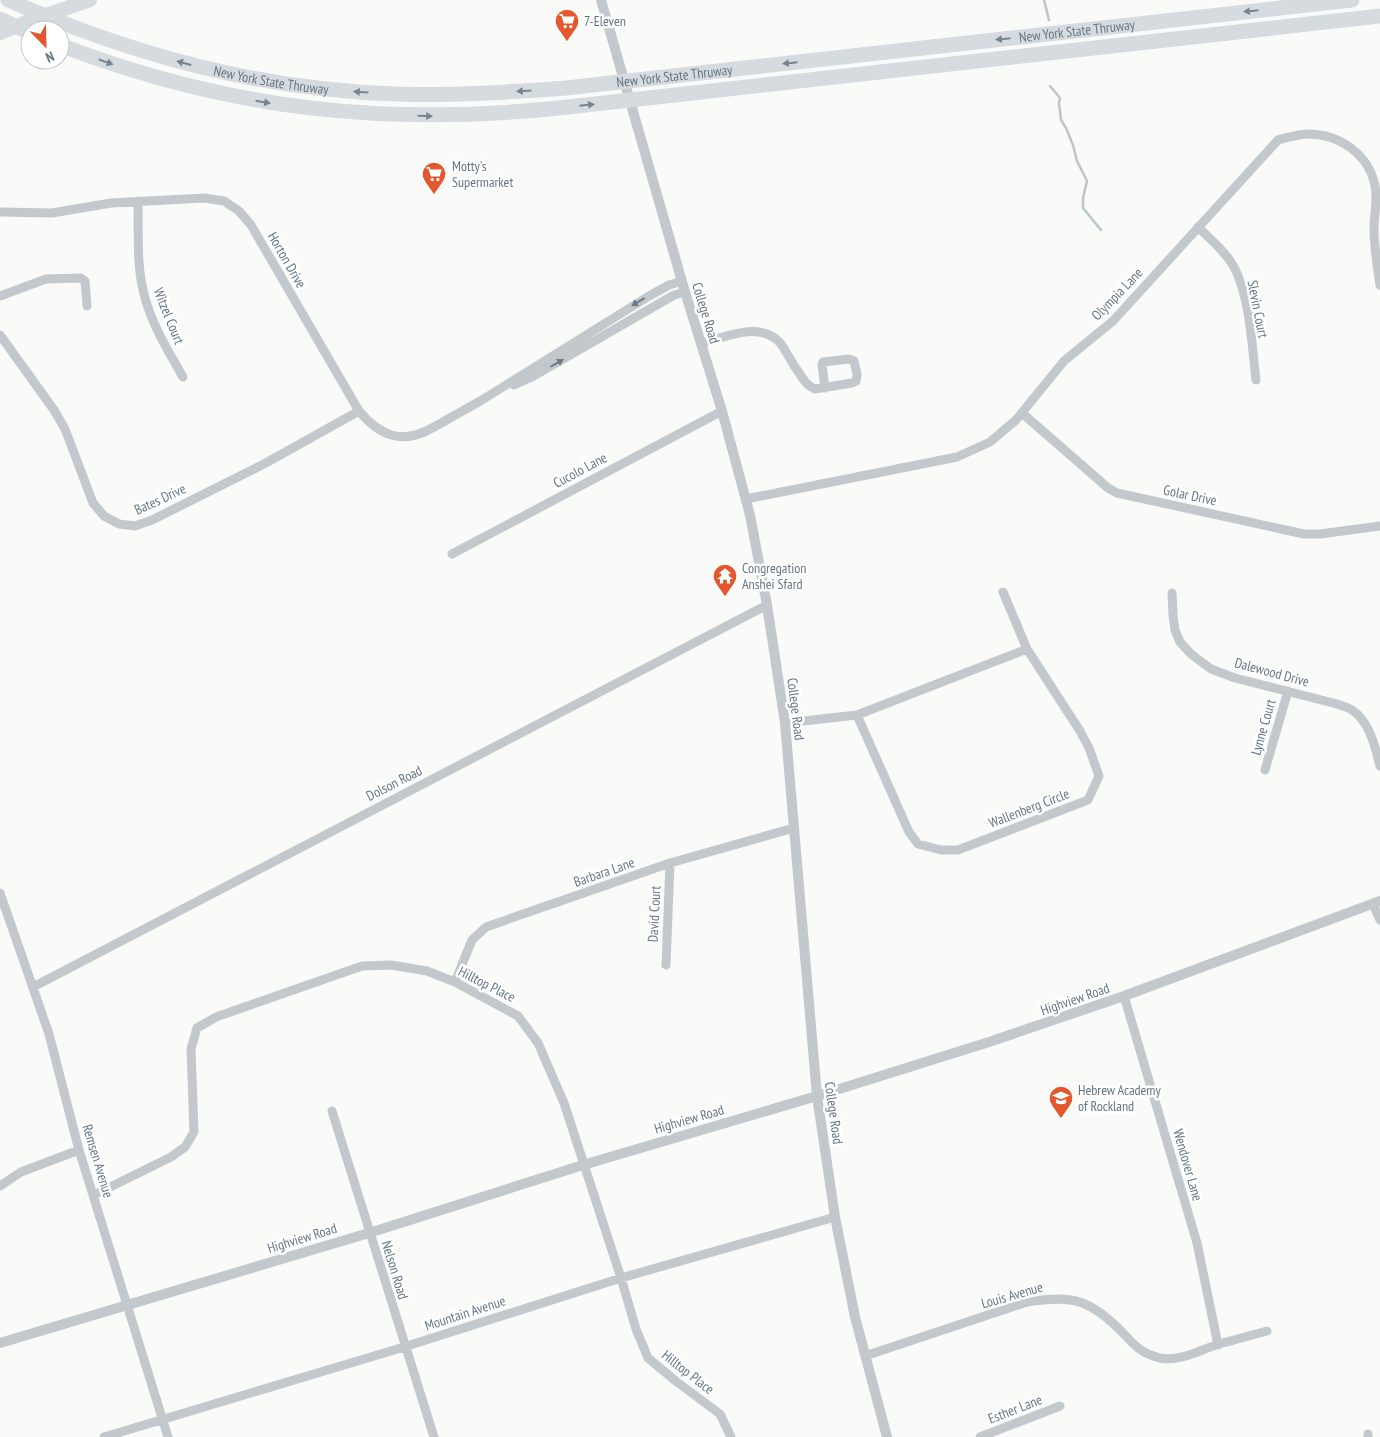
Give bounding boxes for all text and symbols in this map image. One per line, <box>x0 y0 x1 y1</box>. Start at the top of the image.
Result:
one-way arrow <box>1243 7 1259 15</box>
supermarket icon: 7-Eleven <box>554 8 580 42</box>
place label: 7-Eleven <box>584 12 626 30</box>
street label: New York State Thruway <box>1018 15 1136 46</box>
north arrow <box>20 20 70 70</box>
one-way arrow <box>995 35 1011 43</box>
text: N <box>43 47 57 67</box>
one-way arrow <box>99 58 114 66</box>
one-way arrow <box>176 59 192 67</box>
one-way arrow <box>781 59 797 67</box>
street label: New York State Thruway <box>616 60 734 91</box>
street label: New York State Thruway <box>212 61 330 98</box>
one-way arrow <box>353 87 369 95</box>
one-way arrow <box>516 88 532 96</box>
one-way arrow <box>256 98 272 106</box>
one-way arrow <box>579 101 595 109</box>
one-way arrow <box>417 112 433 120</box>
place label: Motty's Supermarket <box>452 157 513 191</box>
supermarket icon: Motty's Supermarket <box>421 161 447 195</box>
street label: Horton Drive <box>264 229 310 292</box>
street label: Olympia Lane <box>1088 264 1147 324</box>
street label: Slevin Court <box>1244 279 1272 340</box>
street label: College Road <box>688 280 724 346</box>
street label: Witzel Court <box>150 285 189 347</box>
one-way arrow <box>632 298 645 307</box>
one-way arrow <box>550 358 564 367</box>
street label: Cucolo Lane <box>550 448 610 492</box>
street label: Bates Drive <box>131 479 189 519</box>
street label: Golar Drive <box>1162 481 1219 509</box>
place label: Congregation Anshei Sfard <box>742 559 807 593</box>
temple icon: Congregation Anshei Sfard <box>712 563 738 597</box>
street label: Dalewood Drive <box>1233 653 1312 691</box>
street label: College Road <box>783 677 809 741</box>
street label: Lynne Court <box>1246 697 1280 757</box>
street label: Dolson Road <box>363 761 425 805</box>
street label: Wallenberg Circle <box>986 784 1072 832</box>
street label: Barbara Lane <box>571 853 637 891</box>
street label: David Court <box>644 885 664 943</box>
street label: Hilltop Place <box>455 962 519 1006</box>
street label: Highview Road <box>1038 979 1112 1019</box>
street label: College Road <box>821 1081 847 1145</box>
place label: Hebrew Academy of Rockland <box>1078 1081 1161 1115</box>
school or university icon: Hebrew Academy of Rockland <box>1048 1085 1074 1119</box>
street label: Highview Road <box>652 1100 726 1138</box>
street label: Remsen Avenue <box>78 1122 118 1200</box>
street label: Wendover Lane <box>1169 1127 1207 1203</box>
street label: Highview Road <box>265 1219 339 1257</box>
street label: Nelson Road <box>378 1239 412 1301</box>
street label: Louis Avenue <box>979 1278 1045 1312</box>
street label: Mountain Avenue <box>422 1291 508 1335</box>
street label: Hilltop Place <box>658 1346 718 1398</box>
street label: Esther Lane <box>985 1390 1045 1428</box>

